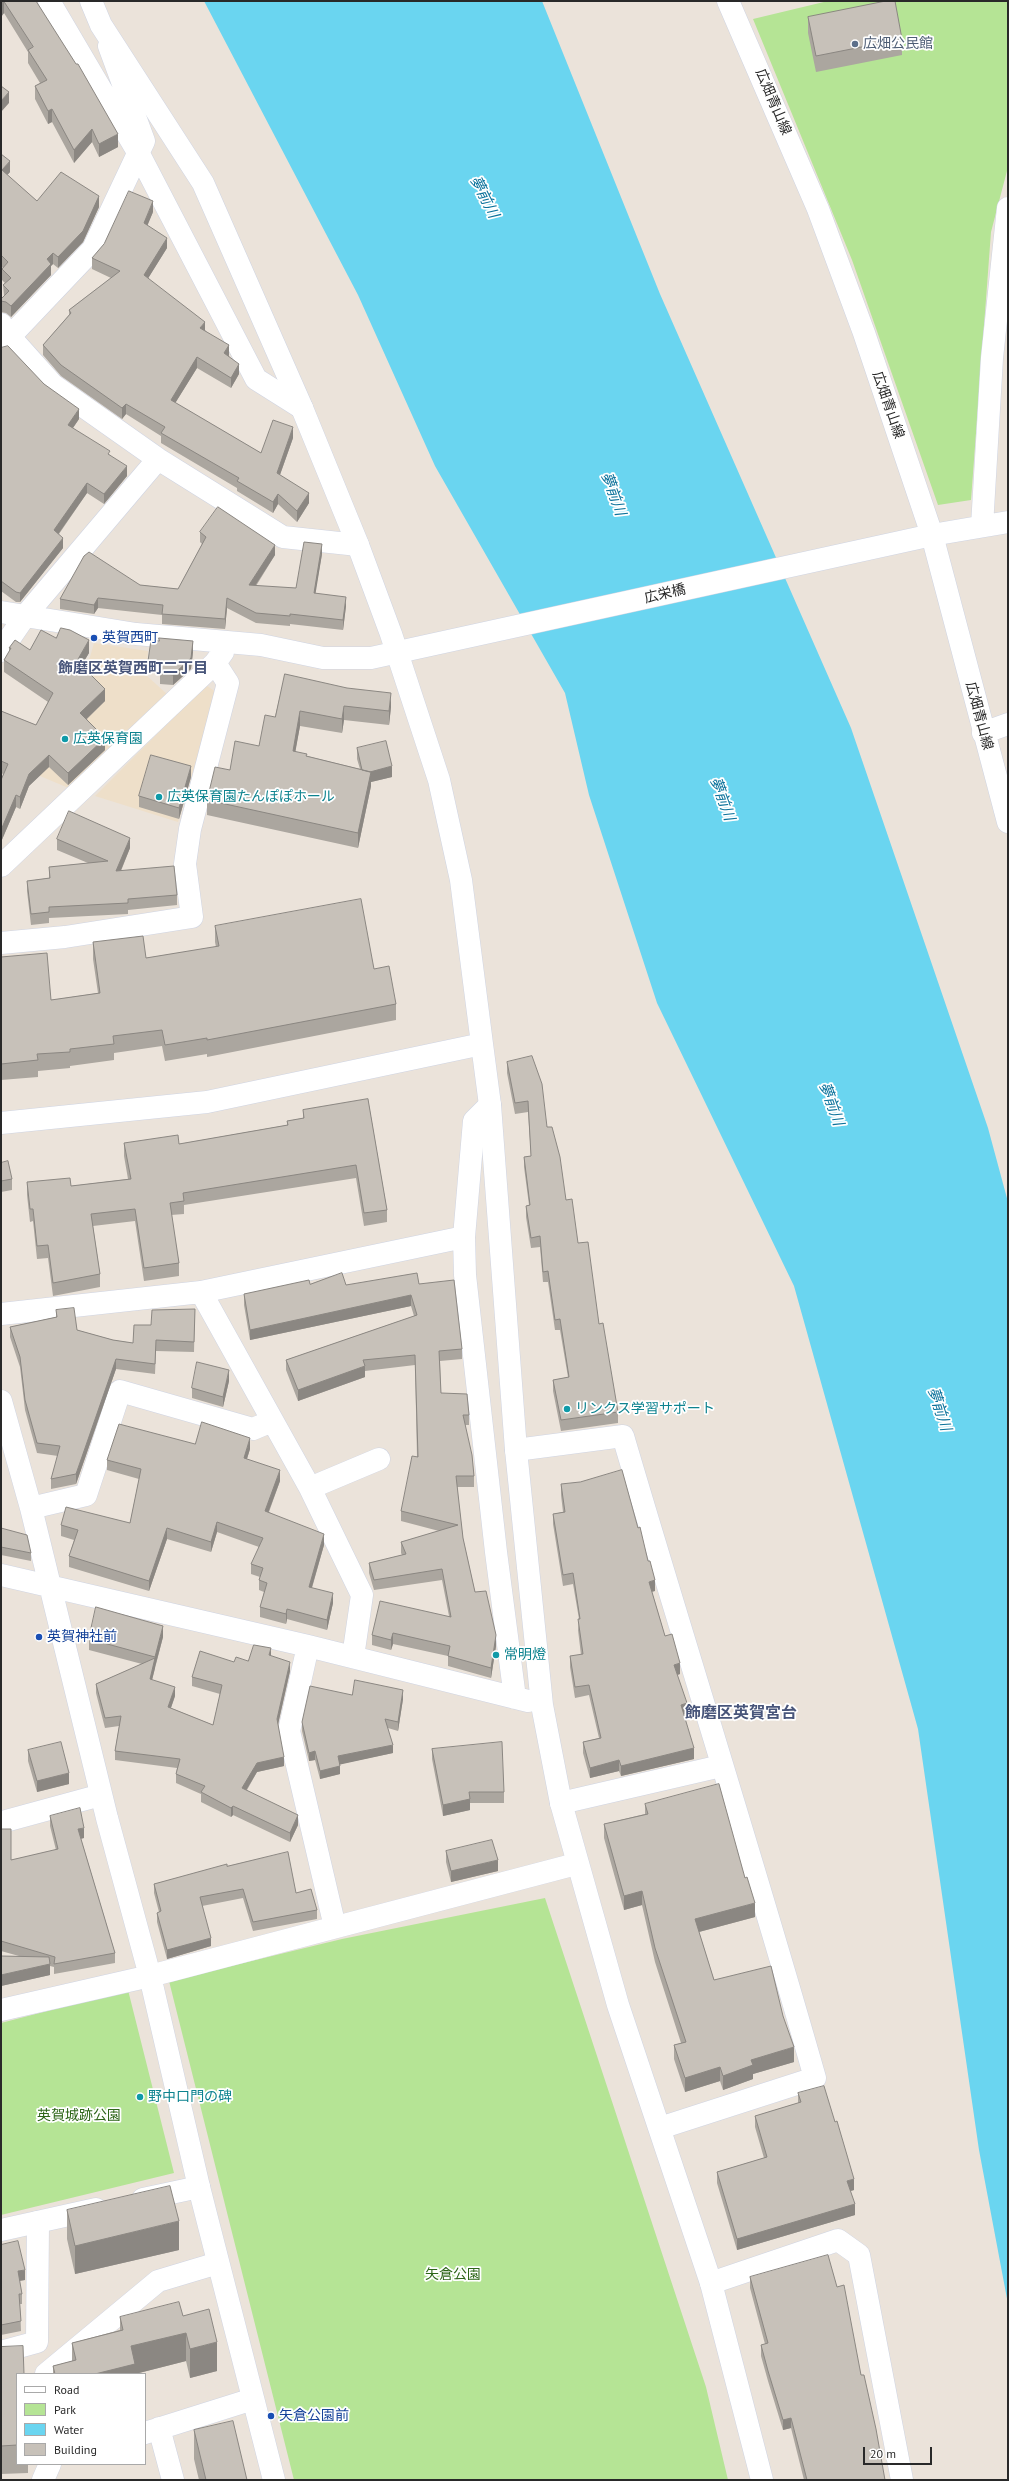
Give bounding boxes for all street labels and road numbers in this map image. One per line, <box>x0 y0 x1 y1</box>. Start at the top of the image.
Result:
street label: 広畑青山線 <box>752 67 794 137</box>
street label: 広畑青山線 <box>869 369 907 441</box>
street label: 広栄橋 <box>643 581 687 607</box>
street label: 広畑青山線 <box>962 680 996 752</box>

